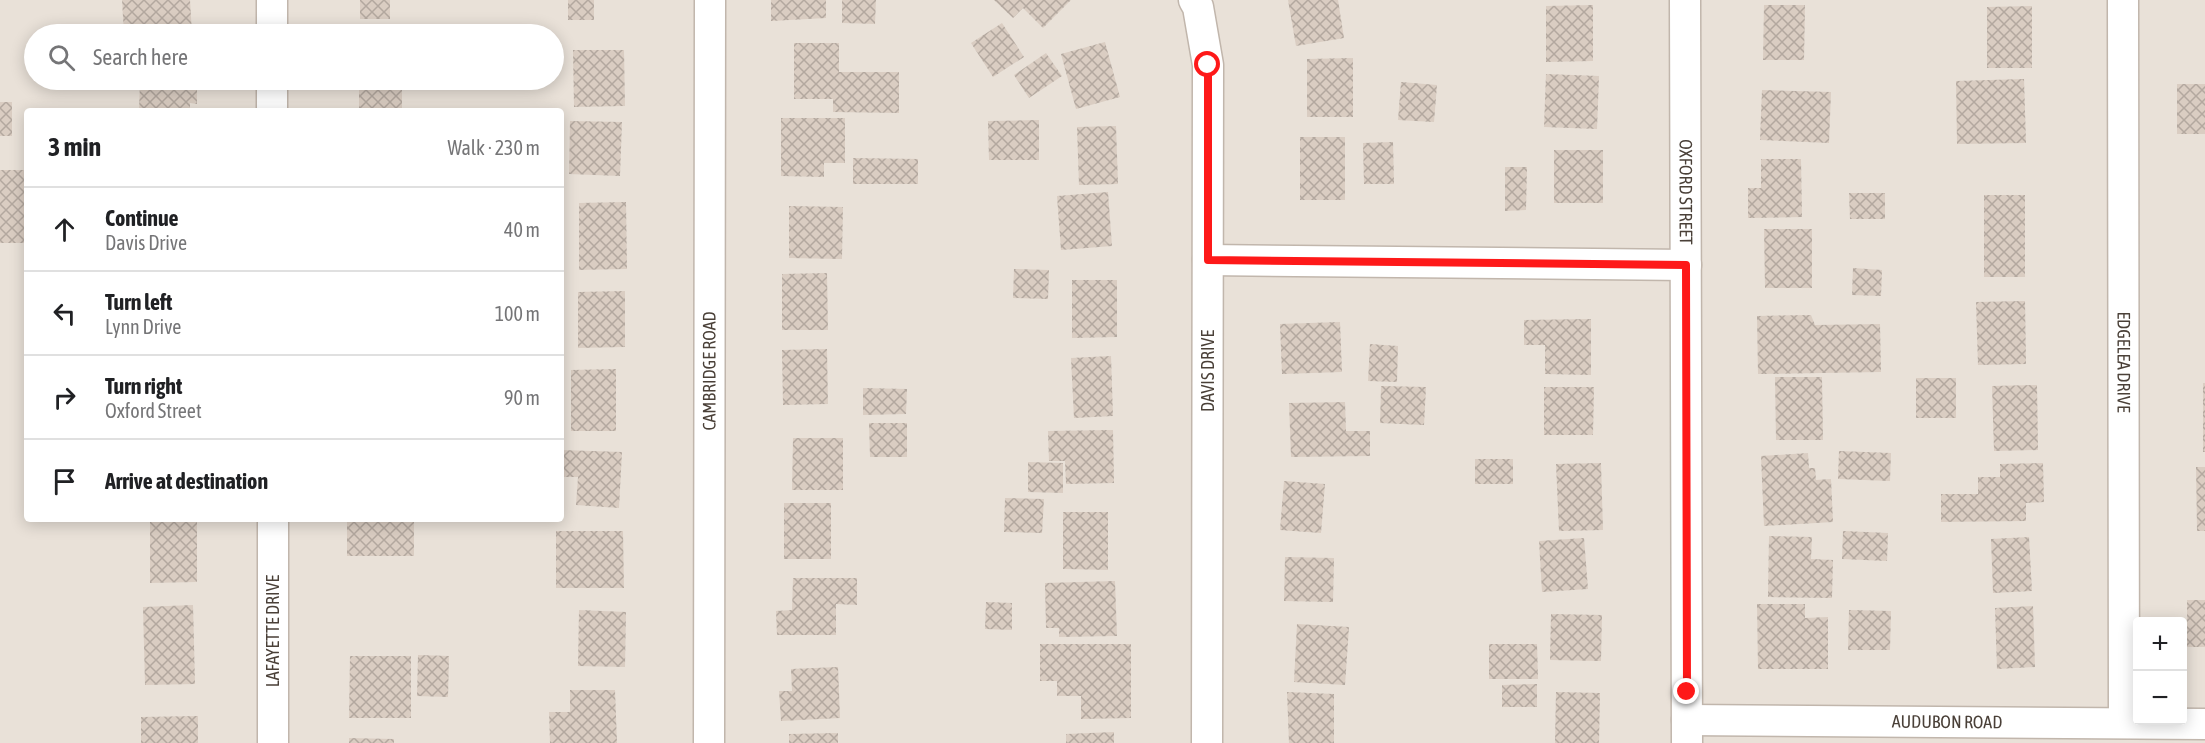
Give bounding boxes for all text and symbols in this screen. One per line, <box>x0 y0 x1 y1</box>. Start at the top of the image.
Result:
search box <box>24 24 564 90</box>
icon: search <box>45 41 78 74</box>
text: Search here <box>93 44 188 70</box>
route start <box>1194 51 1220 77</box>
text: 3 min <box>48 132 101 162</box>
text: Walk · 230 m <box>448 136 540 159</box>
street label: OXFORD STREET <box>1675 139 1697 245</box>
text: Continue <box>105 205 179 231</box>
icon: ahead <box>48 213 81 246</box>
text: 40 m <box>504 218 540 241</box>
text: Davis Drive <box>105 231 187 254</box>
text: Turn left <box>105 289 172 315</box>
icon: left <box>48 297 81 330</box>
text: 100 m <box>495 302 540 325</box>
street label: CAMBRIDGE ROAD <box>698 311 720 431</box>
street label: EDGELEA DRIVE <box>2113 311 2135 413</box>
text: Lynn Drive <box>105 315 181 338</box>
street label: DAVIS DRIVE <box>1197 330 1218 412</box>
text: Turn right <box>105 373 182 399</box>
icon: right <box>48 381 81 414</box>
text: 90 m <box>504 386 540 409</box>
text: Oxford Street <box>105 399 202 422</box>
icon: arrive <box>48 465 81 498</box>
text: Arrive at destination <box>105 468 268 494</box>
street label: LAFAYETTE DRIVE <box>262 574 283 687</box>
map controls <box>2133 617 2187 725</box>
button: + <box>2133 617 2187 671</box>
button: − <box>2133 671 2187 725</box>
route end <box>1673 678 1699 704</box>
street label: AUDUBON ROAD <box>1892 711 2002 732</box>

